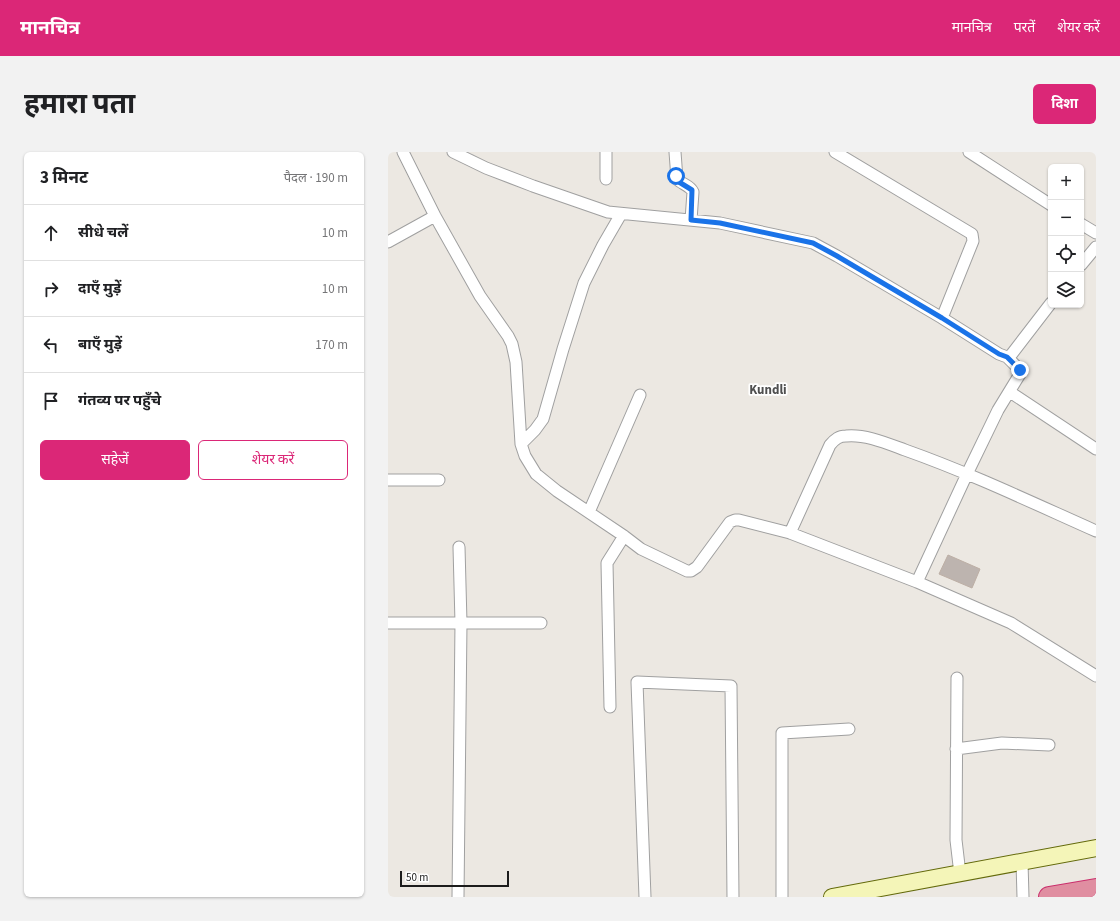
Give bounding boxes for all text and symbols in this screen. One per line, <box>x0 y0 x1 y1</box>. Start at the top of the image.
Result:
text: मानचित्र <box>20 15 80 42</box>
text: मानचित्र <box>952 18 992 38</box>
text: परतें <box>1014 18 1035 38</box>
text: शेयर करें <box>1057 18 1100 38</box>
text: हमारा पता <box>24 84 135 124</box>
button: दिशा <box>1033 84 1096 124</box>
map controls <box>1048 164 1084 308</box>
button: + <box>1048 164 1084 200</box>
text: 3 मिनट <box>40 166 88 190</box>
route start <box>667 167 685 185</box>
text: पैदल · 190 m <box>284 169 348 187</box>
button: − <box>1048 200 1084 236</box>
icon: ahead <box>40 222 62 244</box>
text: सीधे चलें <box>78 222 128 243</box>
text: 10 m <box>322 224 348 242</box>
button: locate <box>1048 236 1084 272</box>
button: layers <box>1048 272 1084 308</box>
icon: right <box>40 278 62 300</box>
text: दाएँ मुड़ें <box>78 278 121 299</box>
text: 10 m <box>322 280 348 298</box>
icon: left <box>40 334 62 356</box>
text: बाएँ मुड़ें <box>78 334 122 355</box>
text: 170 m <box>315 336 348 354</box>
route end <box>1011 361 1029 379</box>
district label: Kundli <box>749 381 787 399</box>
icon: arrive <box>40 390 62 412</box>
text: गंतव्य पर पहुँचे <box>78 390 161 411</box>
button: सहेजें <box>40 440 190 480</box>
button: शेयर करें <box>198 440 348 480</box>
scale bar <box>400 869 509 888</box>
text: 50 m <box>406 870 428 885</box>

